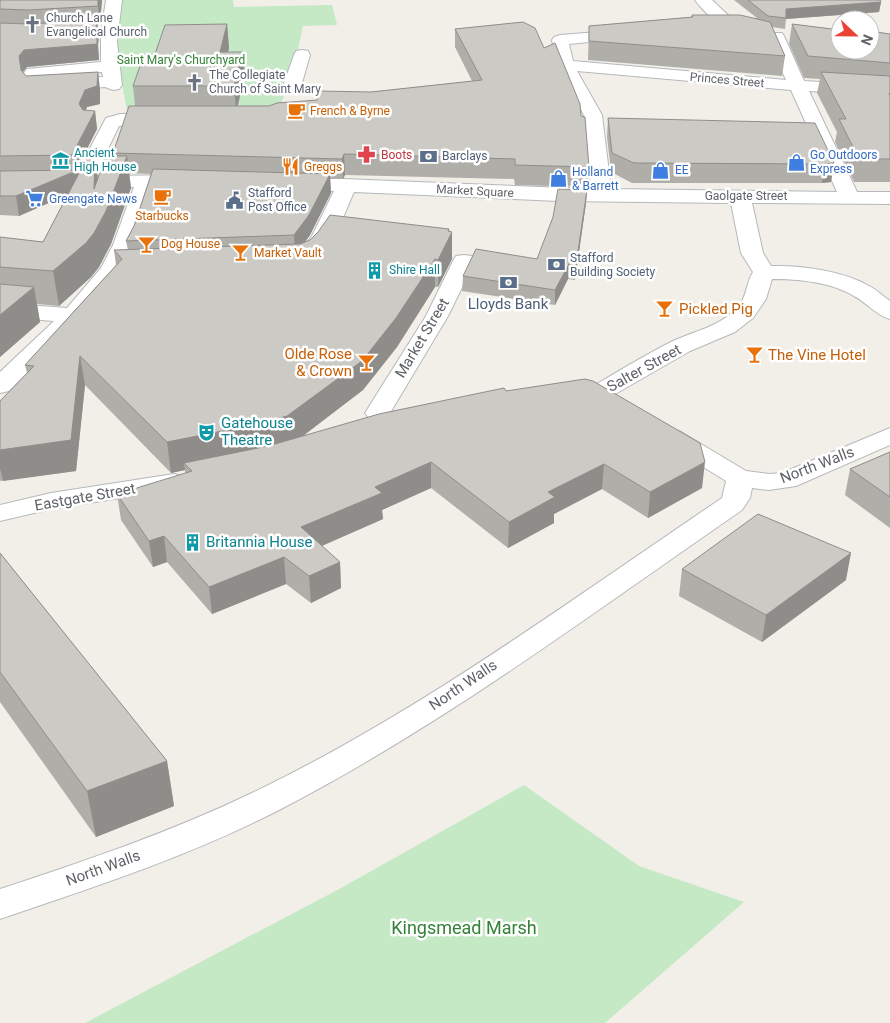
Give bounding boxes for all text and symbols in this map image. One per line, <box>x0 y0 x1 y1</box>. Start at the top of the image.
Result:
north arrow <box>830 10 880 60</box>
place label: Church Lane Evangelical Church <box>46 11 147 39</box>
church icon: Church Lane Evangelical Church <box>22 15 42 35</box>
text: N <box>858 32 876 47</box>
park label: Saint Mary's Churchyard <box>117 53 245 67</box>
place label: The Collegiate Church of Saint Mary <box>209 68 321 96</box>
street label: Princes Street <box>689 70 765 90</box>
church icon: The Collegiate Church of Saint Mary <box>185 72 205 92</box>
cafe icon: French & Byrne <box>286 101 306 121</box>
place label: French & Byrne <box>310 104 390 118</box>
pharmacy icon: Boots <box>357 145 377 165</box>
place label: Ancient High House <box>74 146 136 174</box>
bank icon: Barclays <box>418 146 438 166</box>
place label: Boots <box>381 148 412 162</box>
place label: Go Outdoors Express <box>810 148 878 176</box>
place label: Barclays <box>442 149 487 163</box>
museum icon: Ancient High House <box>50 150 70 170</box>
shop icon: Go Outdoors Express <box>786 152 806 172</box>
restaurant icon: Greggs <box>280 157 300 177</box>
place label: Greggs <box>304 160 342 174</box>
shop icon: EE <box>651 160 671 180</box>
place label: EE <box>675 163 689 177</box>
place label: Holland & Barrett <box>572 165 619 193</box>
shop icon: Holland & Barrett <box>548 169 568 189</box>
street label: Market Square <box>436 182 514 200</box>
place label: Stafford Post Office <box>248 186 307 214</box>
cafe icon: Starbucks <box>152 187 172 207</box>
supermarket icon: Greengate News <box>25 189 45 209</box>
street label: Gaolgate Street <box>705 189 787 203</box>
public building icon: Stafford Post Office <box>224 190 244 210</box>
place label: Greengate News <box>49 192 137 206</box>
place label: Starbucks <box>135 209 189 223</box>
bar icon: Dog House <box>137 234 157 254</box>
place label: Dog House <box>161 237 220 251</box>
bar icon: Market Vault <box>230 243 250 263</box>
place label: Market Vault <box>254 246 322 260</box>
place label: Stafford Building Society <box>570 251 655 279</box>
bank icon: Stafford Building Society <box>546 255 566 275</box>
building icon: Shire Hall <box>365 260 385 280</box>
place label: Shire Hall <box>389 263 440 277</box>
bank icon: Lloyds Bank <box>498 273 518 293</box>
street label: Market Street <box>391 295 453 381</box>
place label: Lloyds Bank <box>468 295 549 313</box>
bar icon: Pickled Pig <box>655 299 675 319</box>
place label: Pickled Pig <box>679 300 753 318</box>
street label: Salter Street <box>604 340 684 396</box>
place label: Olde Rose & Crown <box>284 345 352 380</box>
bar icon: The Vine Hotel <box>744 345 764 365</box>
place label: The Vine Hotel <box>768 346 866 364</box>
bar icon: Olde Rose & Crown <box>356 353 376 373</box>
place label: Gatehouse Theatre <box>221 414 293 449</box>
theatre icon: Gatehouse Theatre <box>197 422 217 442</box>
street label: North Walls <box>777 443 857 487</box>
street label: Eastgate Street <box>33 479 137 515</box>
building icon: Britannia House <box>182 532 202 552</box>
place label: Britannia House <box>206 533 313 551</box>
street label: North Walls <box>426 656 500 714</box>
street label: North Walls <box>63 846 143 890</box>
park label: Kingsmead Marsh <box>391 917 537 938</box>

